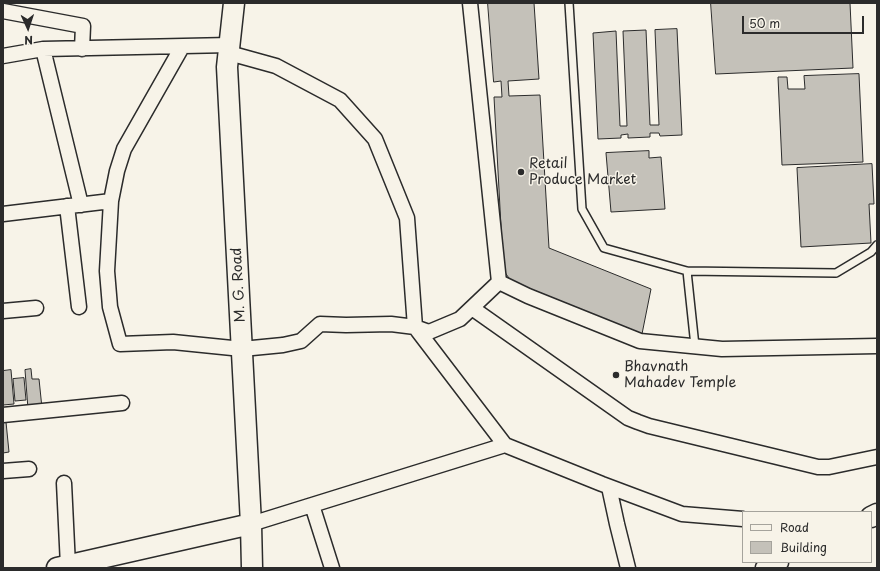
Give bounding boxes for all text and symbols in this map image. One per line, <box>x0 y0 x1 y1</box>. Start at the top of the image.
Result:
north arrow <box>8 8 48 48</box>
scale bar <box>744 8 866 34</box>
text: 50 m <box>749 14 780 32</box>
text: N <box>24 32 33 49</box>
place label: Retail Produce Market <box>529 156 636 188</box>
marker: Retail Produce Market <box>516 167 526 177</box>
street label: M. G. Road <box>229 247 249 323</box>
place label: Bhavnath Mahadev Temple <box>624 359 736 392</box>
marker: Bhavnath Mahadev Temple <box>611 370 621 380</box>
legend <box>742 511 872 563</box>
text: Road <box>780 518 809 536</box>
text: Building <box>780 538 827 556</box>

